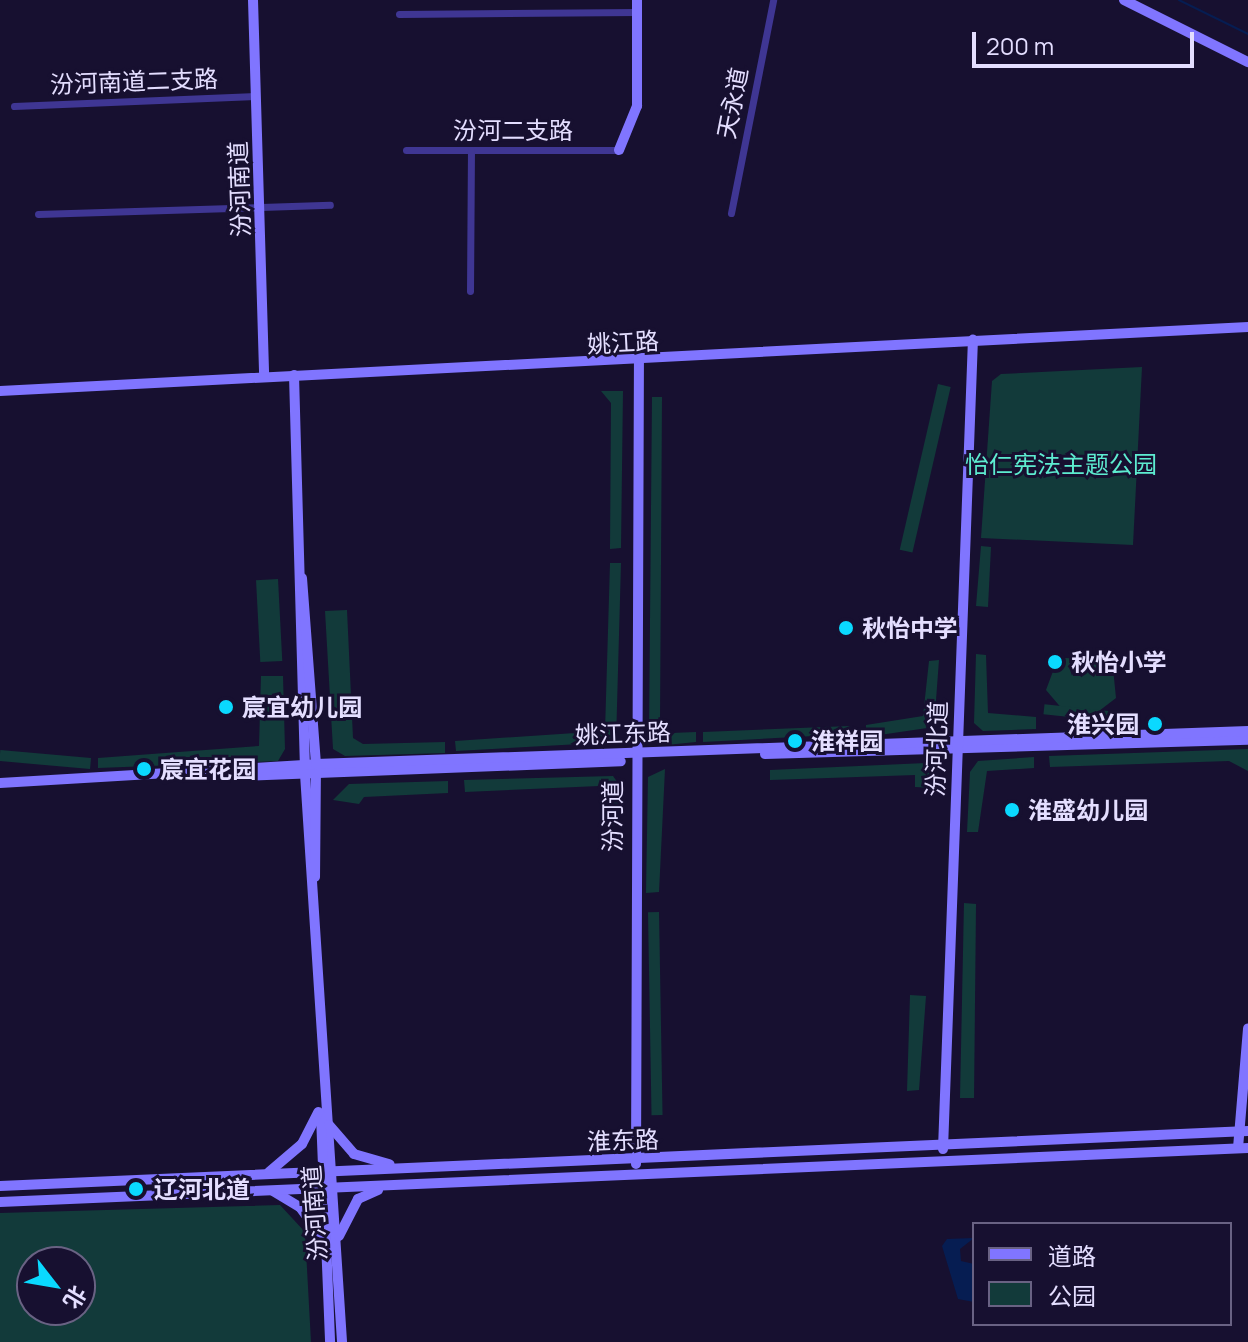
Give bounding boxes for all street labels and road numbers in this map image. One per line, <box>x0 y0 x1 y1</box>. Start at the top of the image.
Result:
street label: 汾河南道二支路 <box>50 64 218 98</box>
street label: 天永道 <box>711 65 753 141</box>
street label: 汾河二支路 <box>453 116 573 144</box>
street label: 汾河南道 <box>223 141 255 237</box>
street label: 姚江路 <box>586 326 660 358</box>
street label: 汾河北道 <box>920 701 952 797</box>
street label: 姚江东路 <box>575 717 671 749</box>
street label: 汾河道 <box>598 780 626 852</box>
street label: 淮东路 <box>587 1124 659 1156</box>
street label: 汾河南道 <box>296 1164 332 1262</box>

